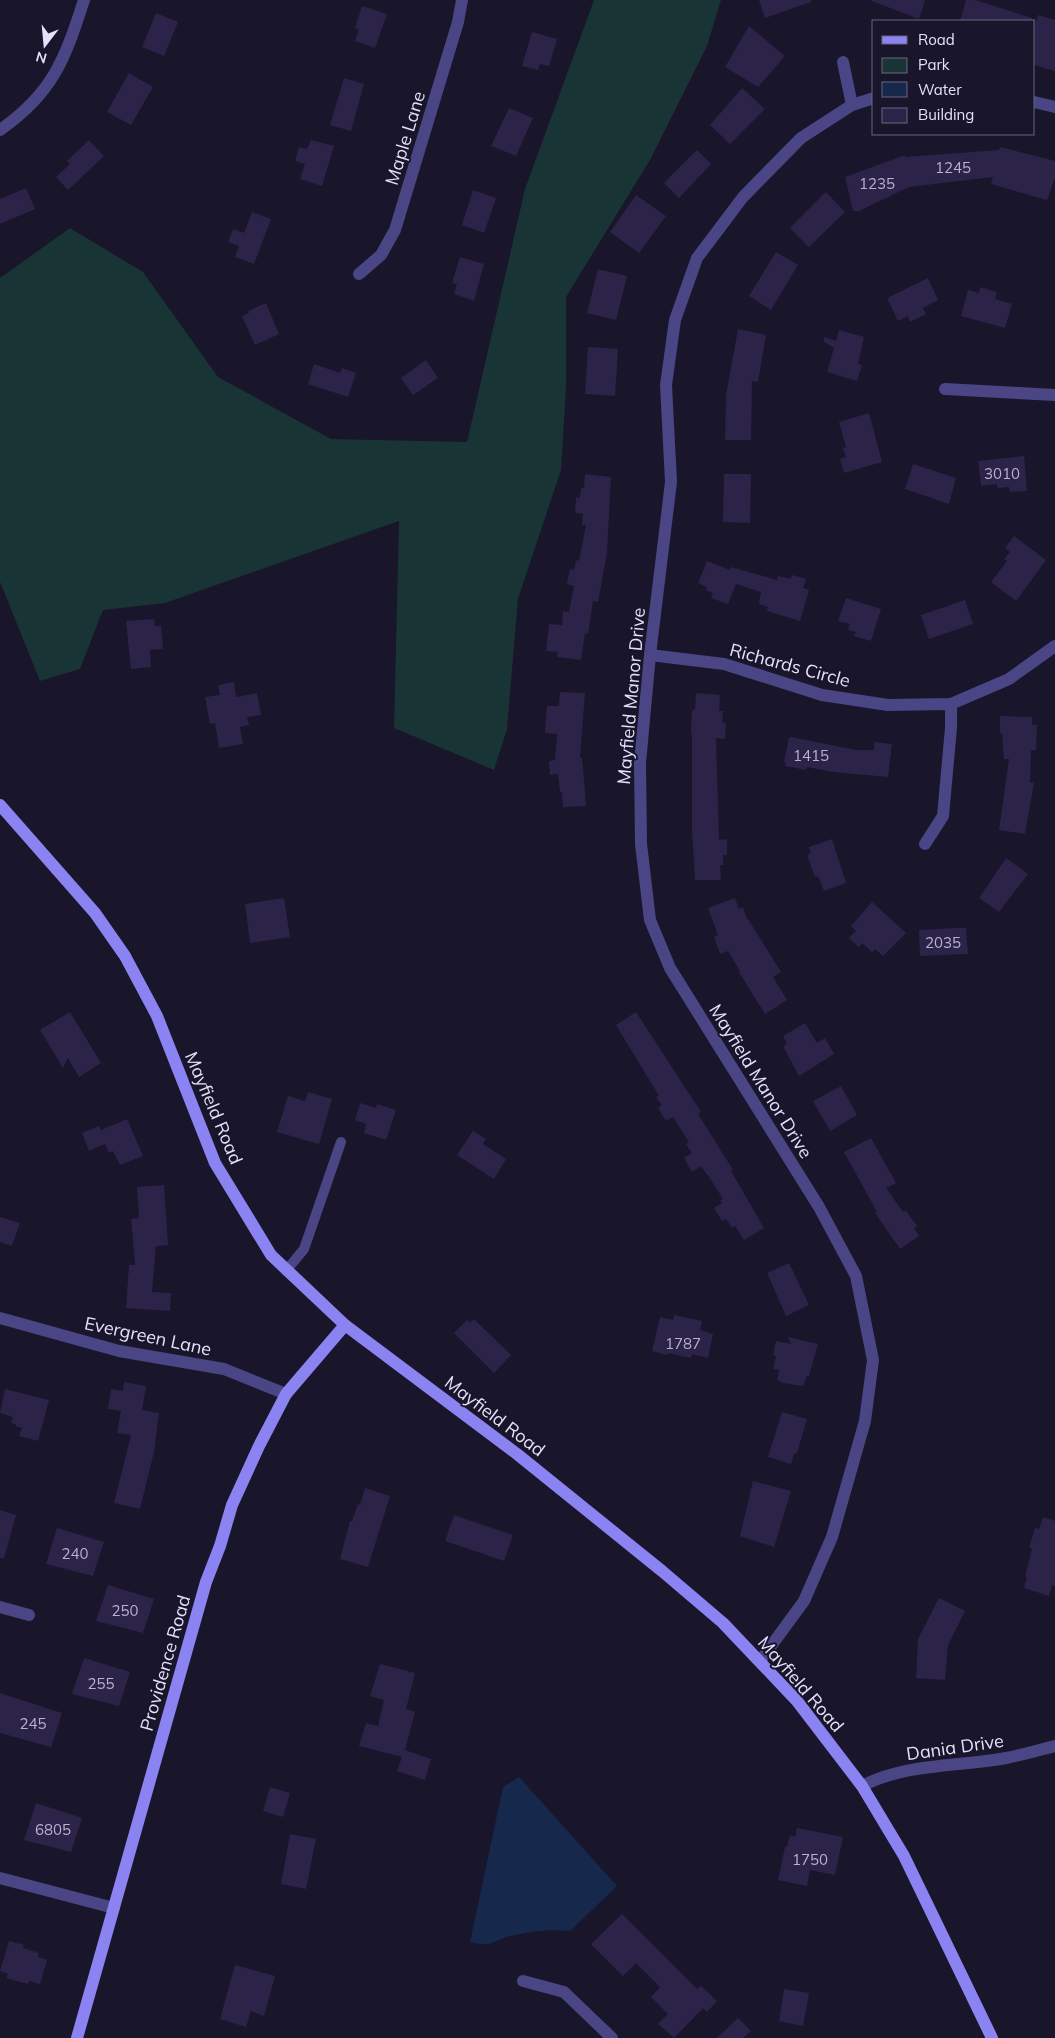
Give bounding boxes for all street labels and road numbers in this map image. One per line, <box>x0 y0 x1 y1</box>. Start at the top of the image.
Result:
street label: Maple Lane <box>380 88 430 188</box>
street label: Mayfield Manor Drive <box>612 607 650 785</box>
street label: Richards Circle <box>727 638 853 692</box>
street label: Mayfield Manor Drive <box>704 1000 818 1162</box>
street label: Mayfield Road <box>180 1048 248 1168</box>
street label: Evergreen Lane <box>82 1311 214 1361</box>
street label: Mayfield Road <box>440 1371 550 1461</box>
street label: Providence Road <box>135 1592 195 1734</box>
street label: Mayfield Road <box>753 1631 849 1737</box>
street label: Dania Drive <box>905 1729 1005 1765</box>

